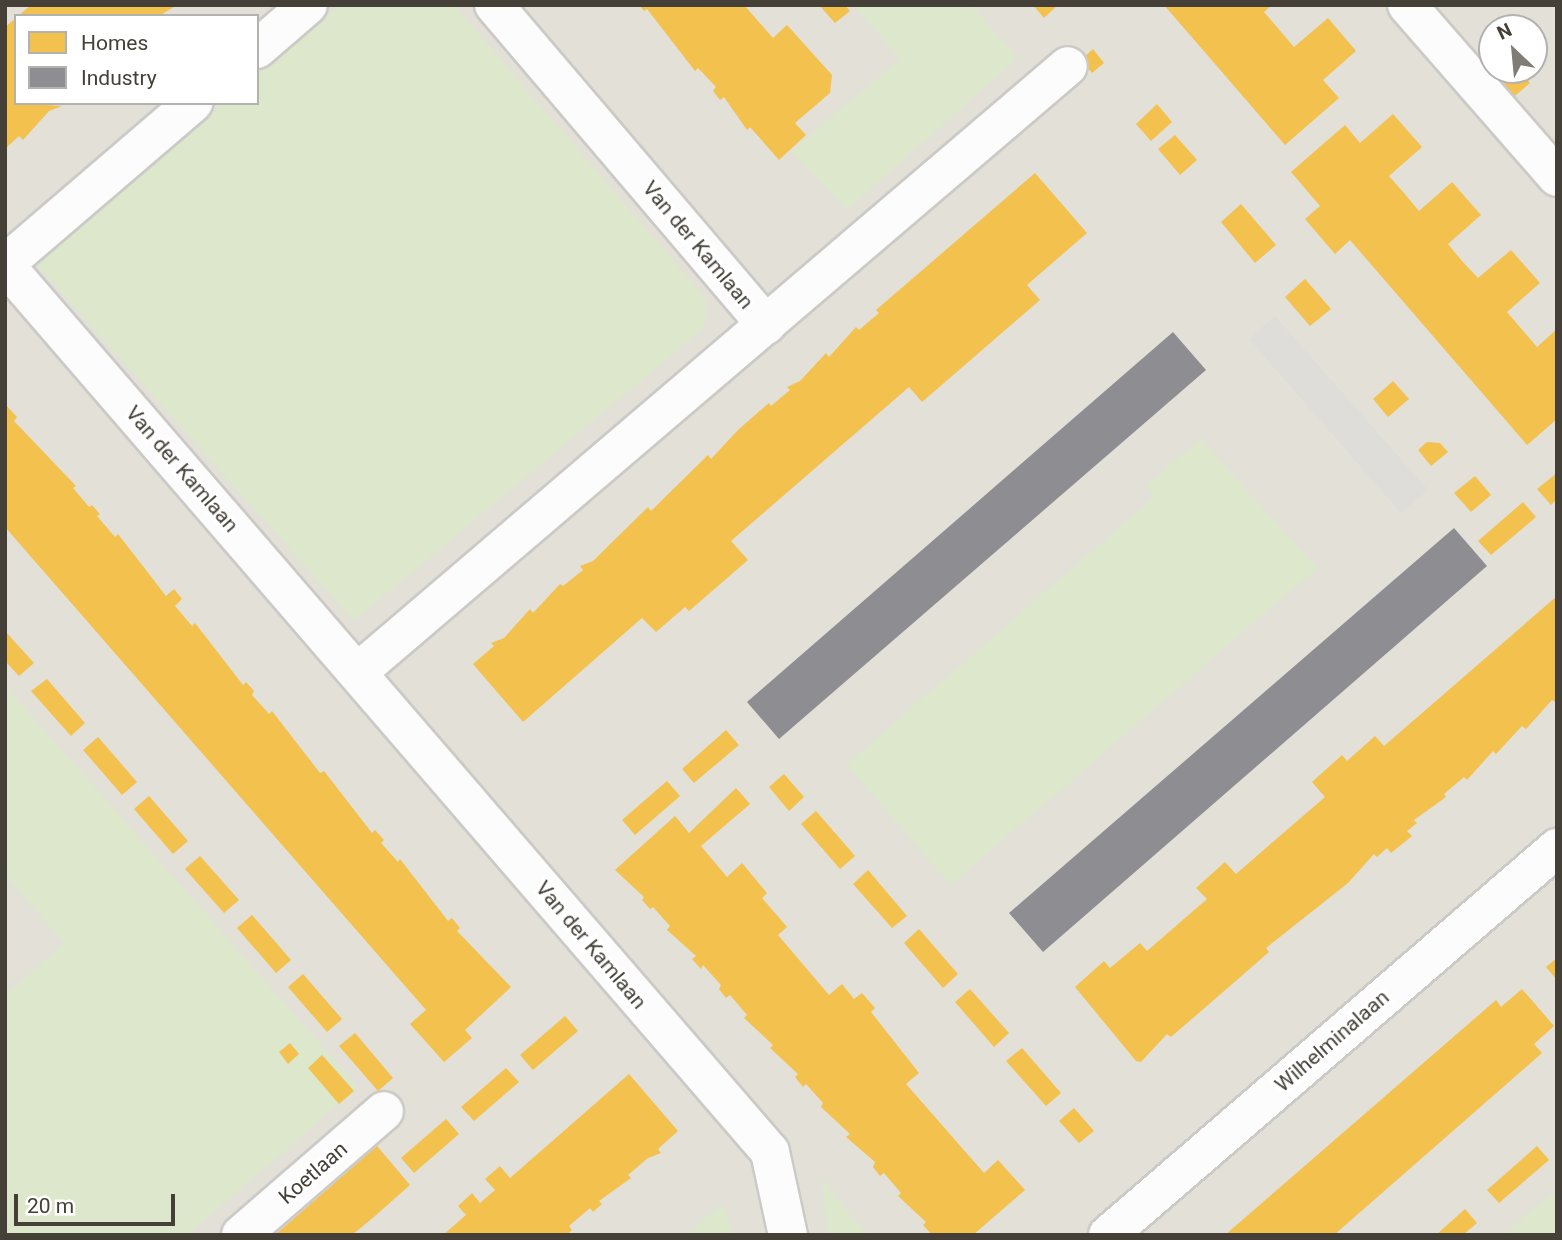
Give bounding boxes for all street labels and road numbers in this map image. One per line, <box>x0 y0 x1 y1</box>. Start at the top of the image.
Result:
street label: Van der Kamlaan <box>637 176 759 314</box>
street label: Van der Kamlaan <box>120 401 244 537</box>
street label: Van der Kamlaan <box>530 876 652 1014</box>
street label: Wilhelminalaan <box>1270 985 1394 1097</box>
street label: Koetlaan <box>274 1136 352 1210</box>

